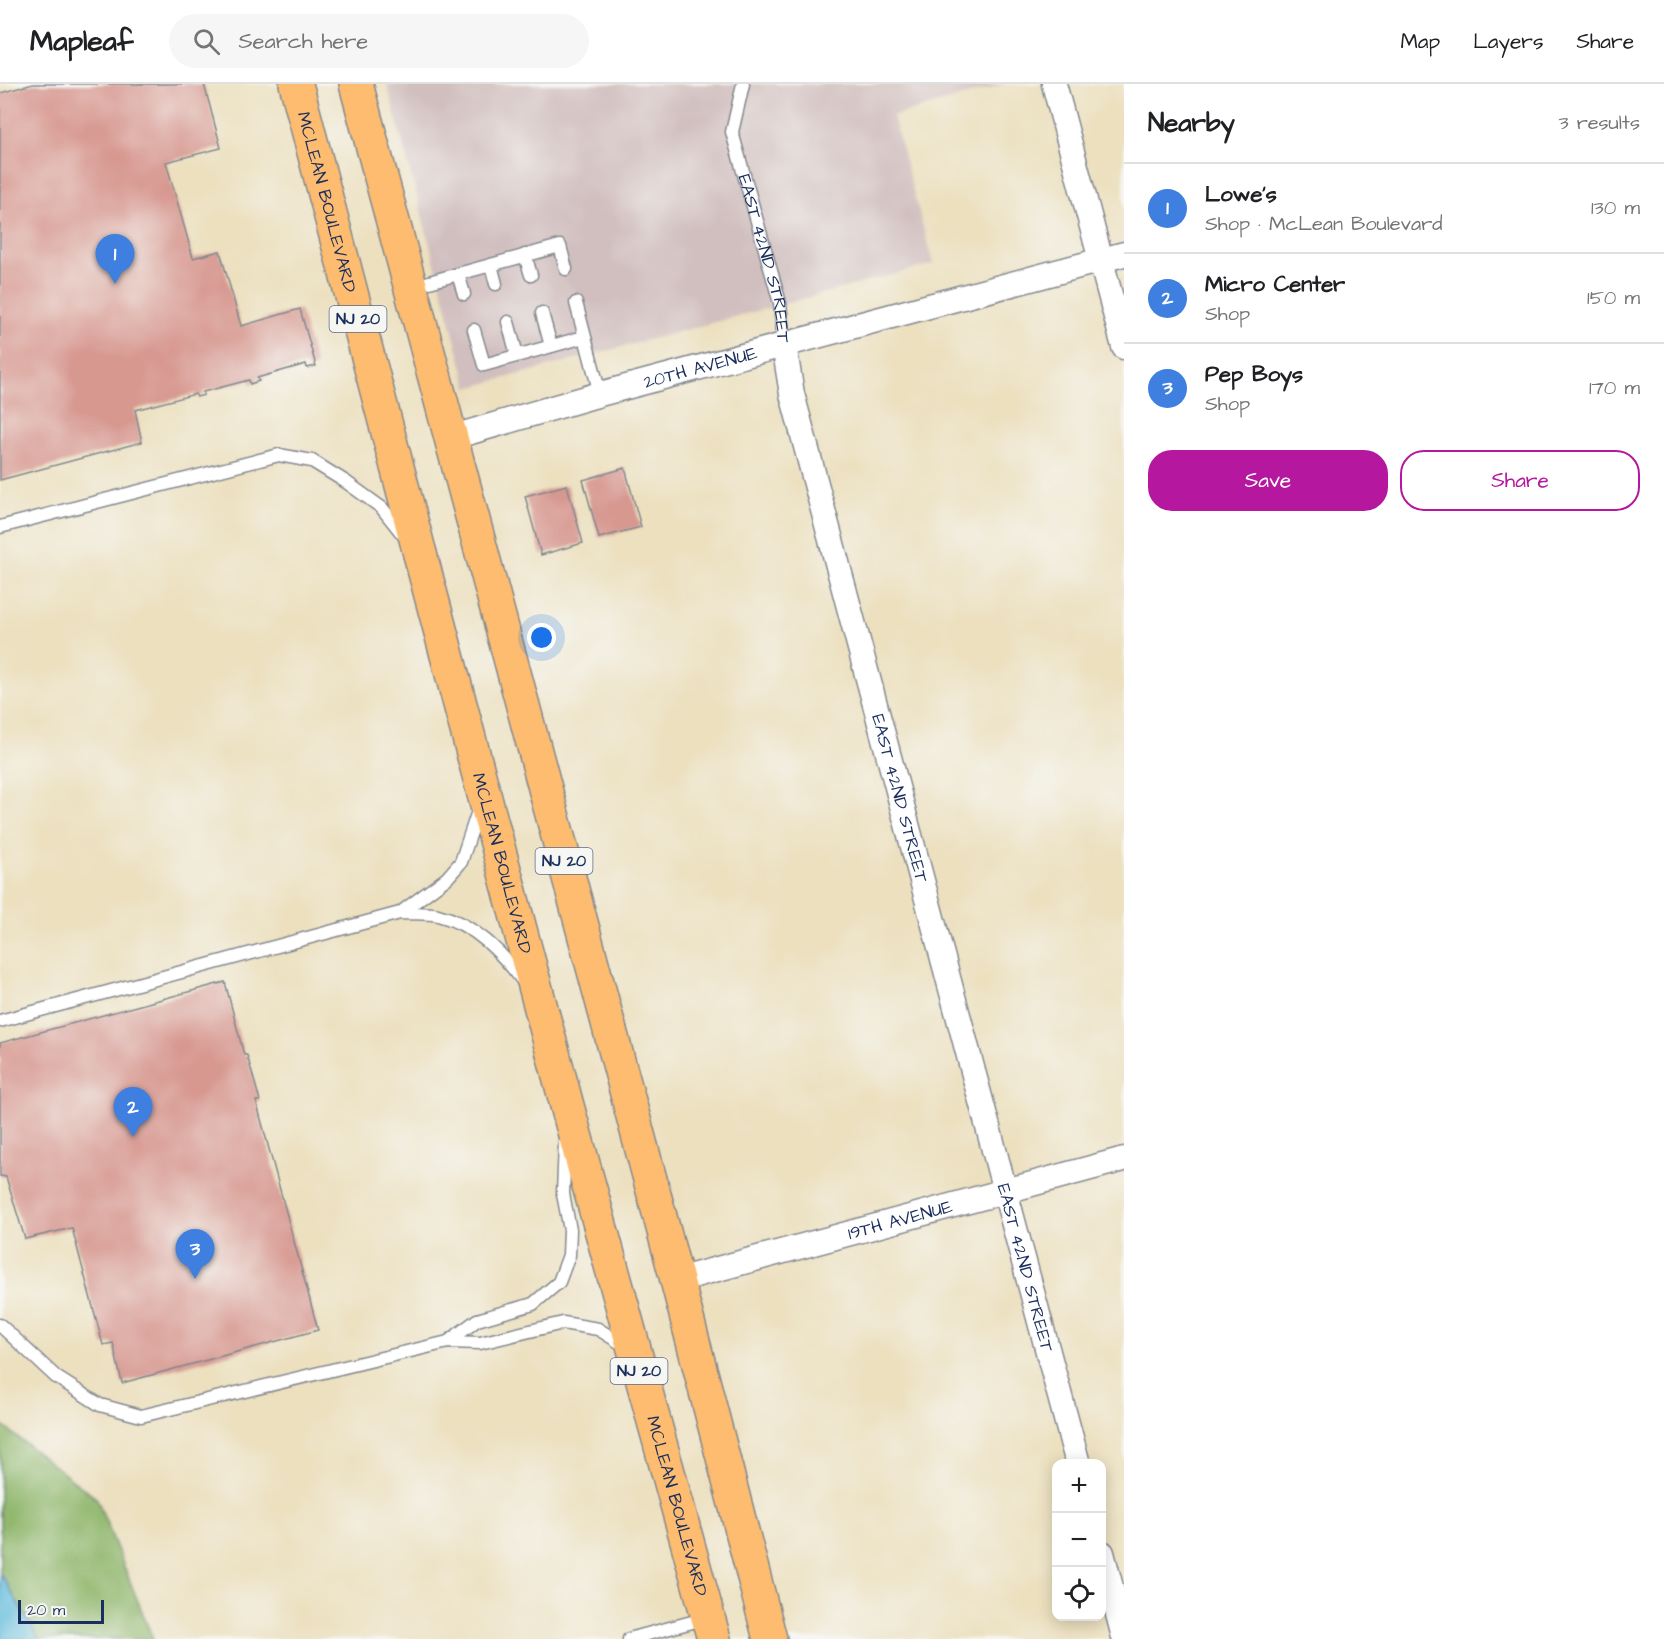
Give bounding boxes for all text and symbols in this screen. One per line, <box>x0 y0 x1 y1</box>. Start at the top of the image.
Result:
search box <box>169 14 589 68</box>
text: Mapleaf <box>30 22 133 61</box>
icon: search <box>190 25 223 58</box>
text: Search here <box>238 26 368 57</box>
text: Map <box>1400 27 1440 56</box>
text: Layers <box>1473 27 1543 56</box>
text: Share <box>1576 27 1634 56</box>
text: Nearby <box>1148 105 1235 141</box>
street label: MCLEAN BOULEVARD <box>291 109 363 296</box>
text: 3 results <box>1558 109 1640 137</box>
street label: EAST 42ND STREET <box>732 171 796 345</box>
text: Lowe's <box>1205 179 1277 210</box>
text: 1 <box>1166 194 1169 222</box>
text: 130 m <box>1591 194 1640 222</box>
text: Shop · McLean Boulevard <box>1205 210 1442 238</box>
pin: 1 <box>96 234 134 284</box>
text: Micro Center <box>1205 269 1345 300</box>
text: 2 <box>1162 284 1173 312</box>
text: 150 m <box>1587 284 1640 312</box>
text: Shop <box>1205 300 1250 328</box>
road number: NJ 20 <box>330 306 386 332</box>
street label: 20TH AVENUE <box>641 340 760 394</box>
text: Pep Boys <box>1205 359 1303 390</box>
text: 3 <box>1162 374 1173 402</box>
text: 170 m <box>1589 374 1640 402</box>
text: Shop <box>1205 390 1250 418</box>
button: Save <box>1148 450 1388 511</box>
button: Share <box>1400 450 1640 511</box>
your location <box>527 623 556 652</box>
street label: EAST 42ND STREET <box>866 711 935 886</box>
street label: MCLEAN BOULEVARD <box>466 770 539 957</box>
road number: NJ 20 <box>536 848 592 874</box>
pin: 2 <box>114 1088 152 1137</box>
street label: EAST 42ND STREET <box>991 1181 1060 1355</box>
street label: 19TH AVENUE <box>845 1193 955 1246</box>
pin: 3 <box>176 1230 214 1279</box>
road number: NJ 20 <box>610 1358 668 1384</box>
street label: MCLEAN BOULEVARD <box>641 1413 714 1599</box>
map controls <box>1052 1459 1106 1621</box>
button: + <box>1052 1459 1106 1513</box>
button: − <box>1052 1513 1106 1567</box>
button: locate <box>1052 1567 1106 1621</box>
scale bar <box>18 1597 104 1624</box>
text: 20 m <box>27 1599 65 1621</box>

